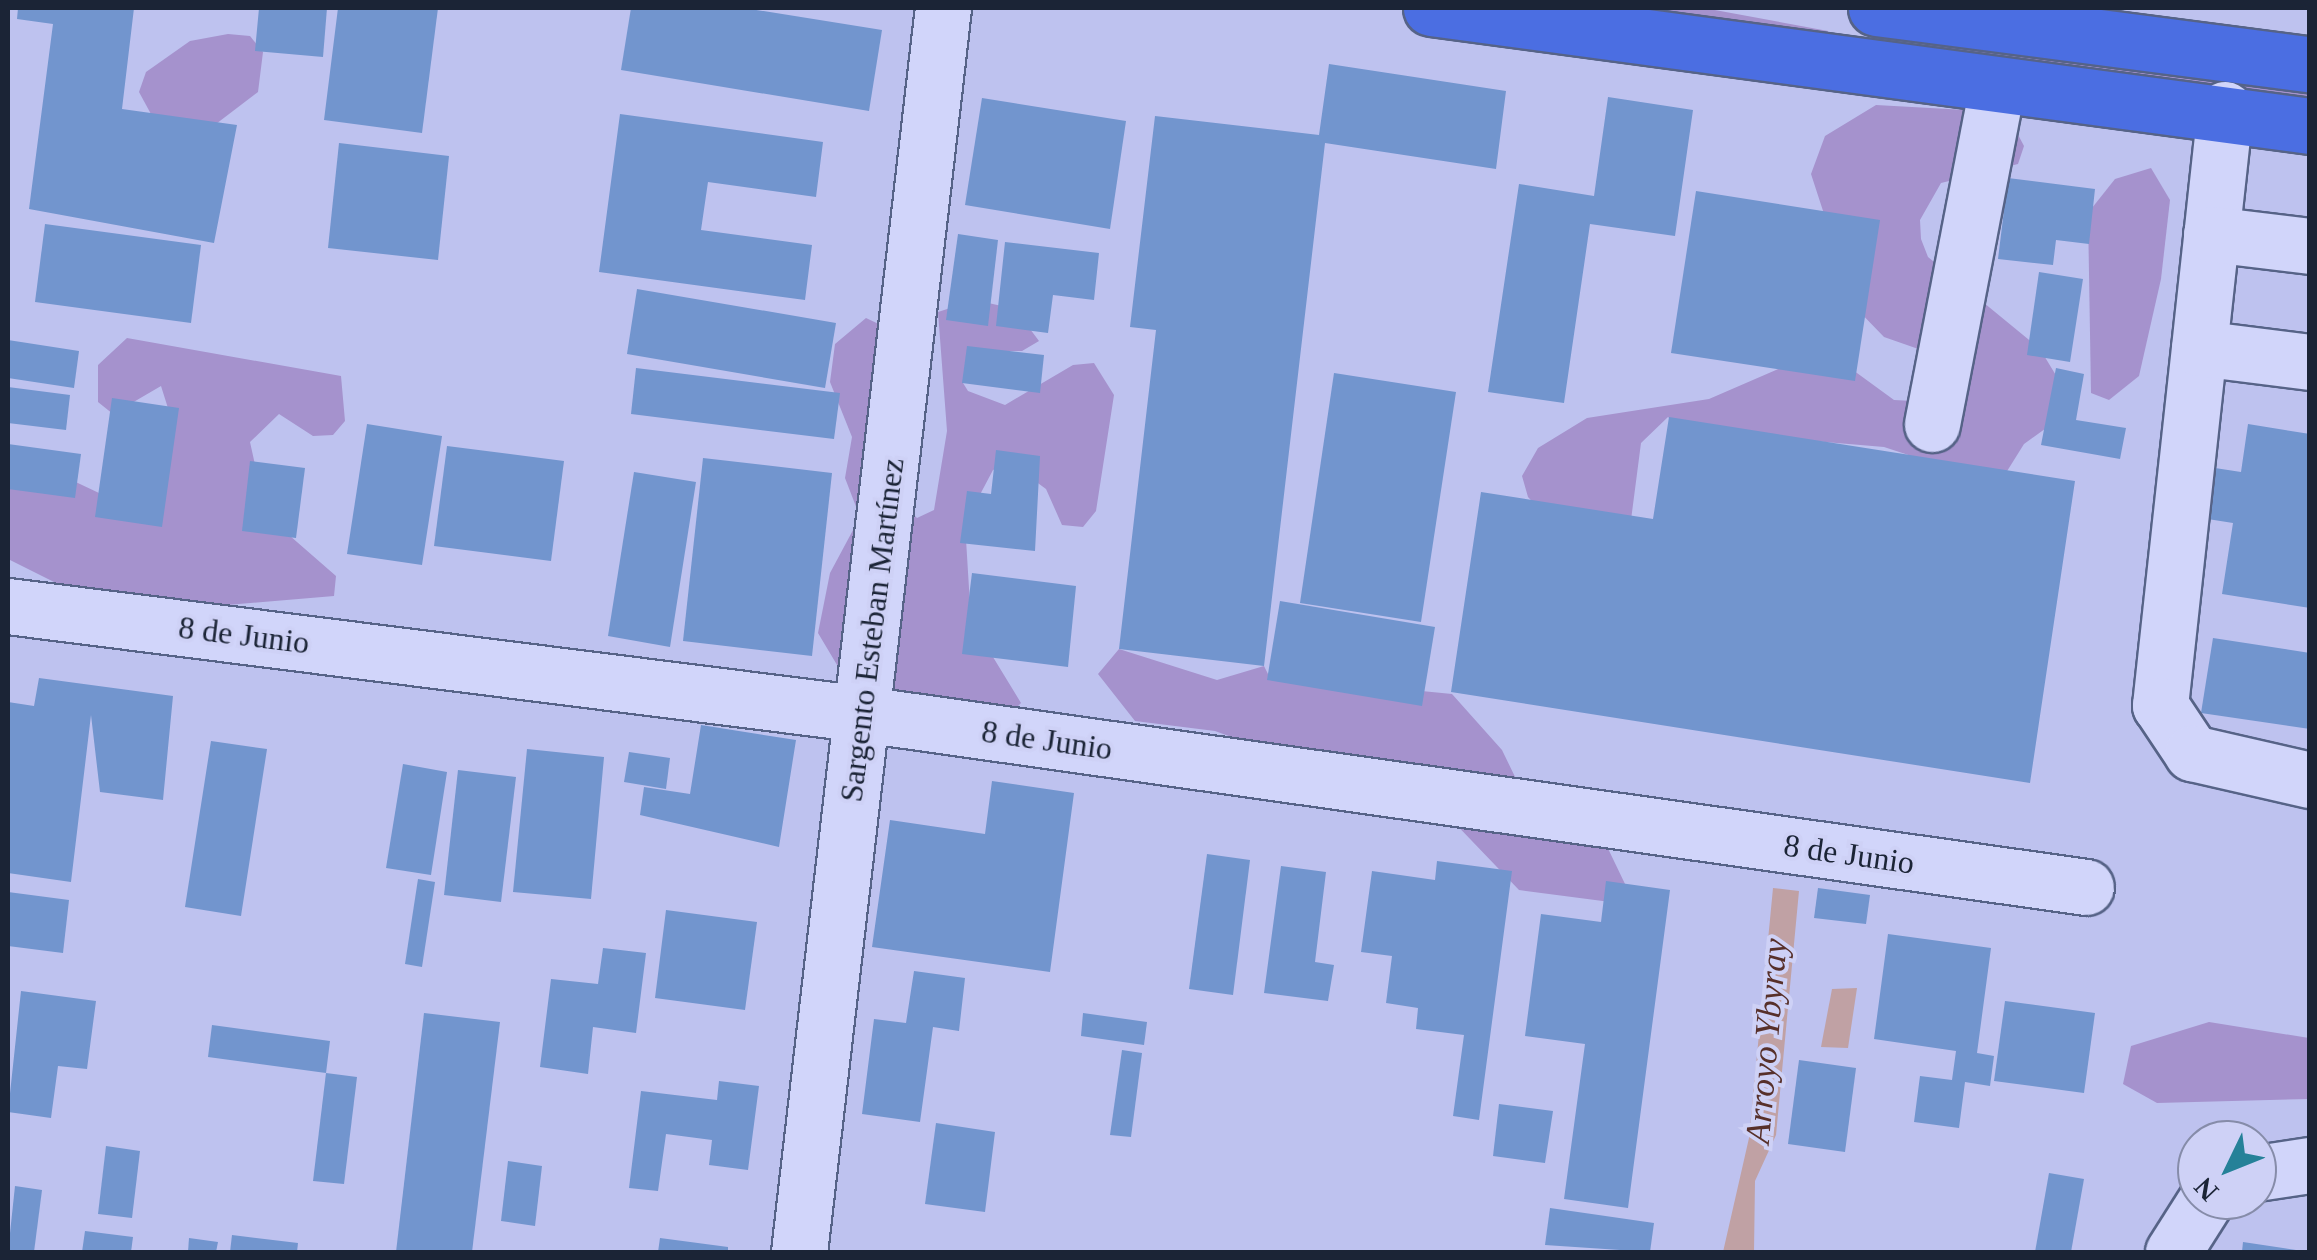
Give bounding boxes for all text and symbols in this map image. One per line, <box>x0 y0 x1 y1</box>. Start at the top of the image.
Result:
street label: Sargento Esteban Martínez <box>832 456 912 804</box>
street label: 8 de Junio <box>176 608 312 662</box>
street label: 8 de Junio <box>979 712 1115 768</box>
street label: 8 de Junio <box>1781 826 1917 882</box>
water label: Arroyo Ybyray <box>1737 937 1797 1145</box>
north arrow <box>2177 1120 2277 1220</box>
text: N <box>2188 1171 2224 1207</box>

